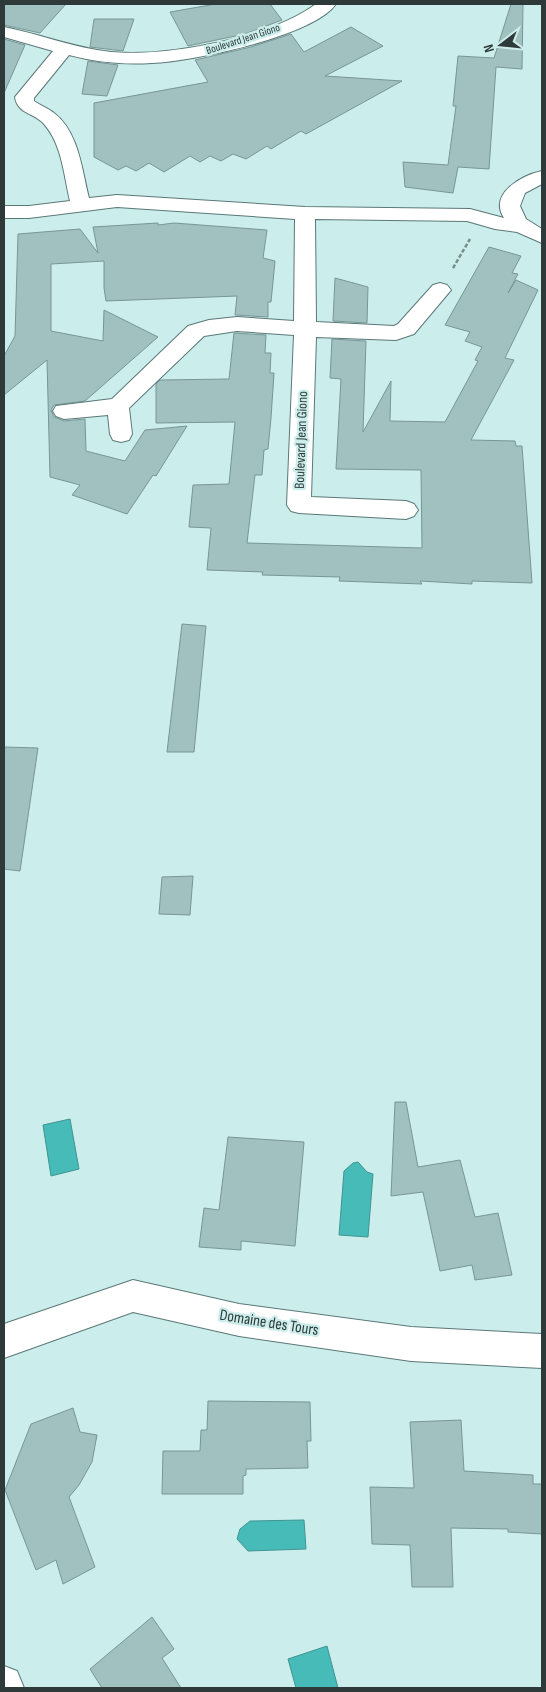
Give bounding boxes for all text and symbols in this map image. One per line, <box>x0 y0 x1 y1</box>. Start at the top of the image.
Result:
north arrow <box>476 20 526 70</box>
street label: Boulevard Jean Giono <box>204 21 282 57</box>
text: N <box>480 43 498 54</box>
street label: Boulevard Jean Giono <box>291 391 311 489</box>
street label: Domaine des Tours <box>218 1306 320 1340</box>

